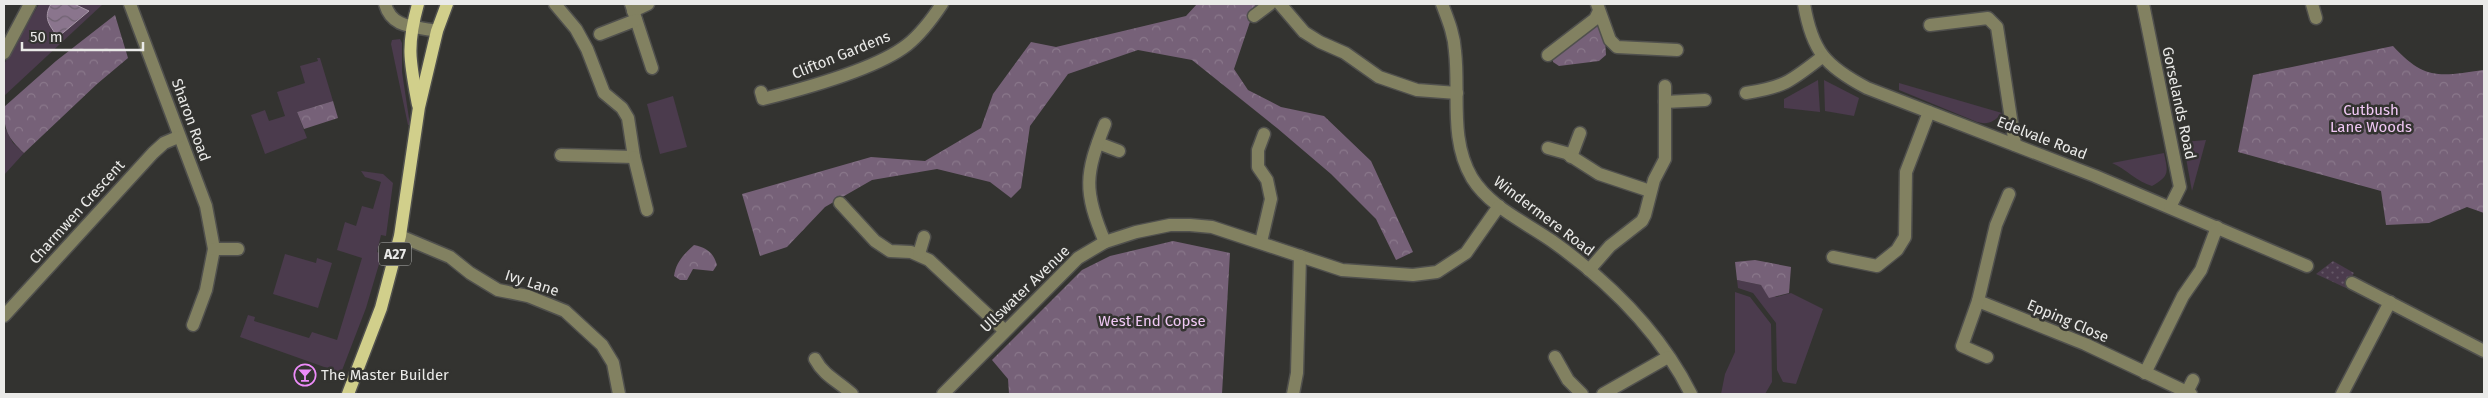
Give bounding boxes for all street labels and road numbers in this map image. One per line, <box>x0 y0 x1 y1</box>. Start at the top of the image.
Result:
street label: Clifton Gardens <box>789 27 893 83</box>
street label: Gorselands Road <box>2158 45 2200 161</box>
street label: Sharon Road <box>168 76 214 164</box>
street label: Edelvale Road <box>1994 113 2090 163</box>
street label: Charmwen Crescent <box>26 156 129 268</box>
street label: Windermere Road <box>1490 172 1598 260</box>
road number: A27 <box>379 242 411 266</box>
street label: Ullswater Avenue <box>977 242 1073 336</box>
street label: Ivy Lane <box>503 266 561 300</box>
street label: Epping Close <box>2024 296 2112 346</box>

